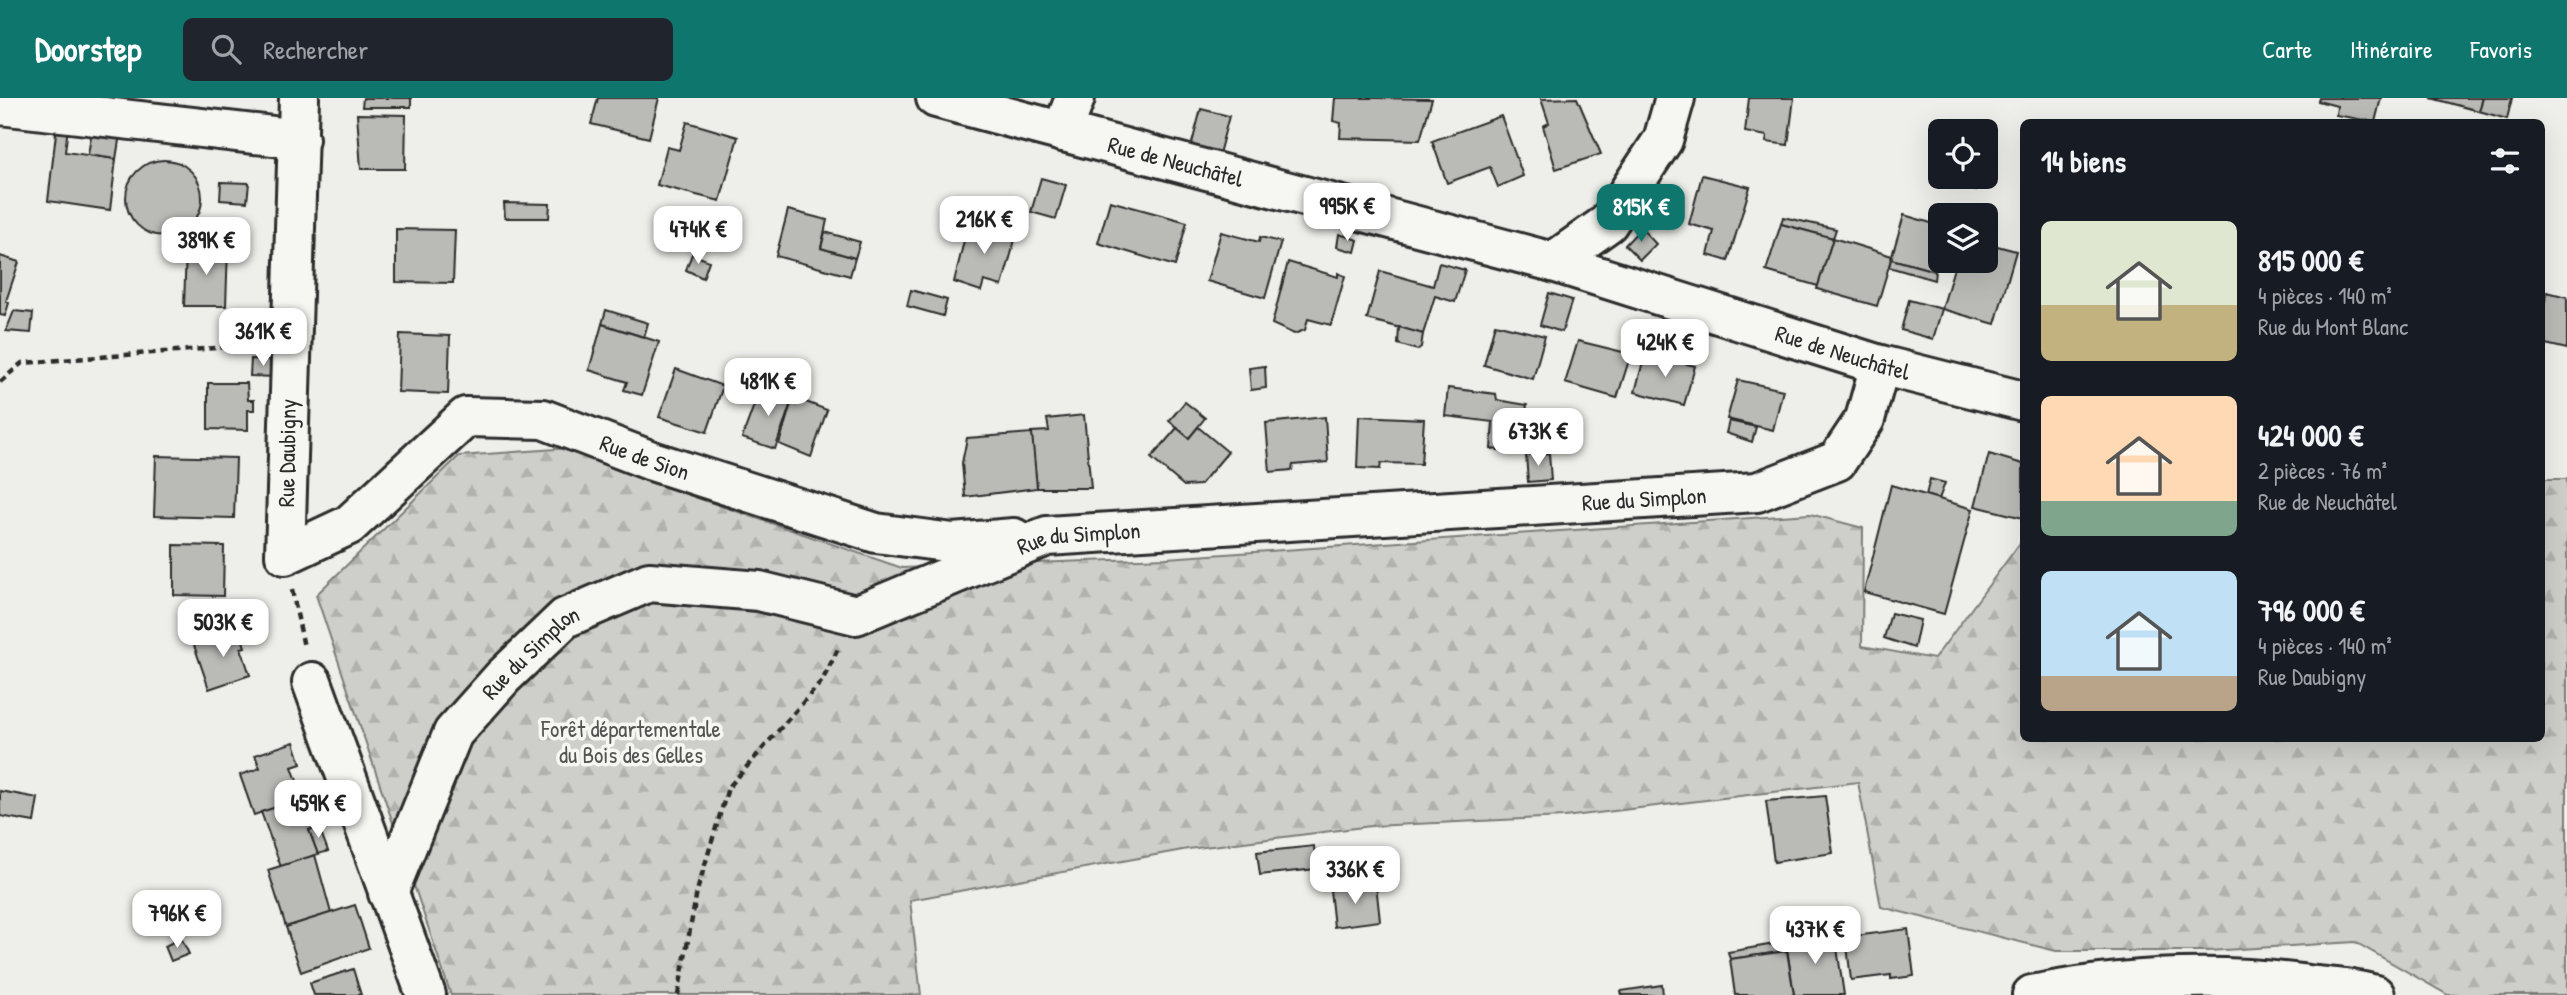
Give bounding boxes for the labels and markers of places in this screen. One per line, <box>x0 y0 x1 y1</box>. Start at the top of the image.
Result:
pin: 995K € <box>1290 184 1404 243</box>
pin: 815K € <box>1584 184 1698 244</box>
pin: 216K € <box>927 197 1041 256</box>
pin: 474K € <box>641 206 755 266</box>
pin: 389K € <box>149 218 263 277</box>
pin: 361K € <box>206 308 320 368</box>
pin: 424K € <box>1608 320 1722 379</box>
pin: 481K € <box>711 358 825 418</box>
pin: 673K € <box>1481 408 1595 468</box>
pin: 503K € <box>166 600 280 659</box>
pin: 459K € <box>261 780 375 840</box>
pin: 336K € <box>1298 846 1412 906</box>
pin: 796K € <box>120 890 234 950</box>
pin: 437K € <box>1758 906 1872 966</box>

